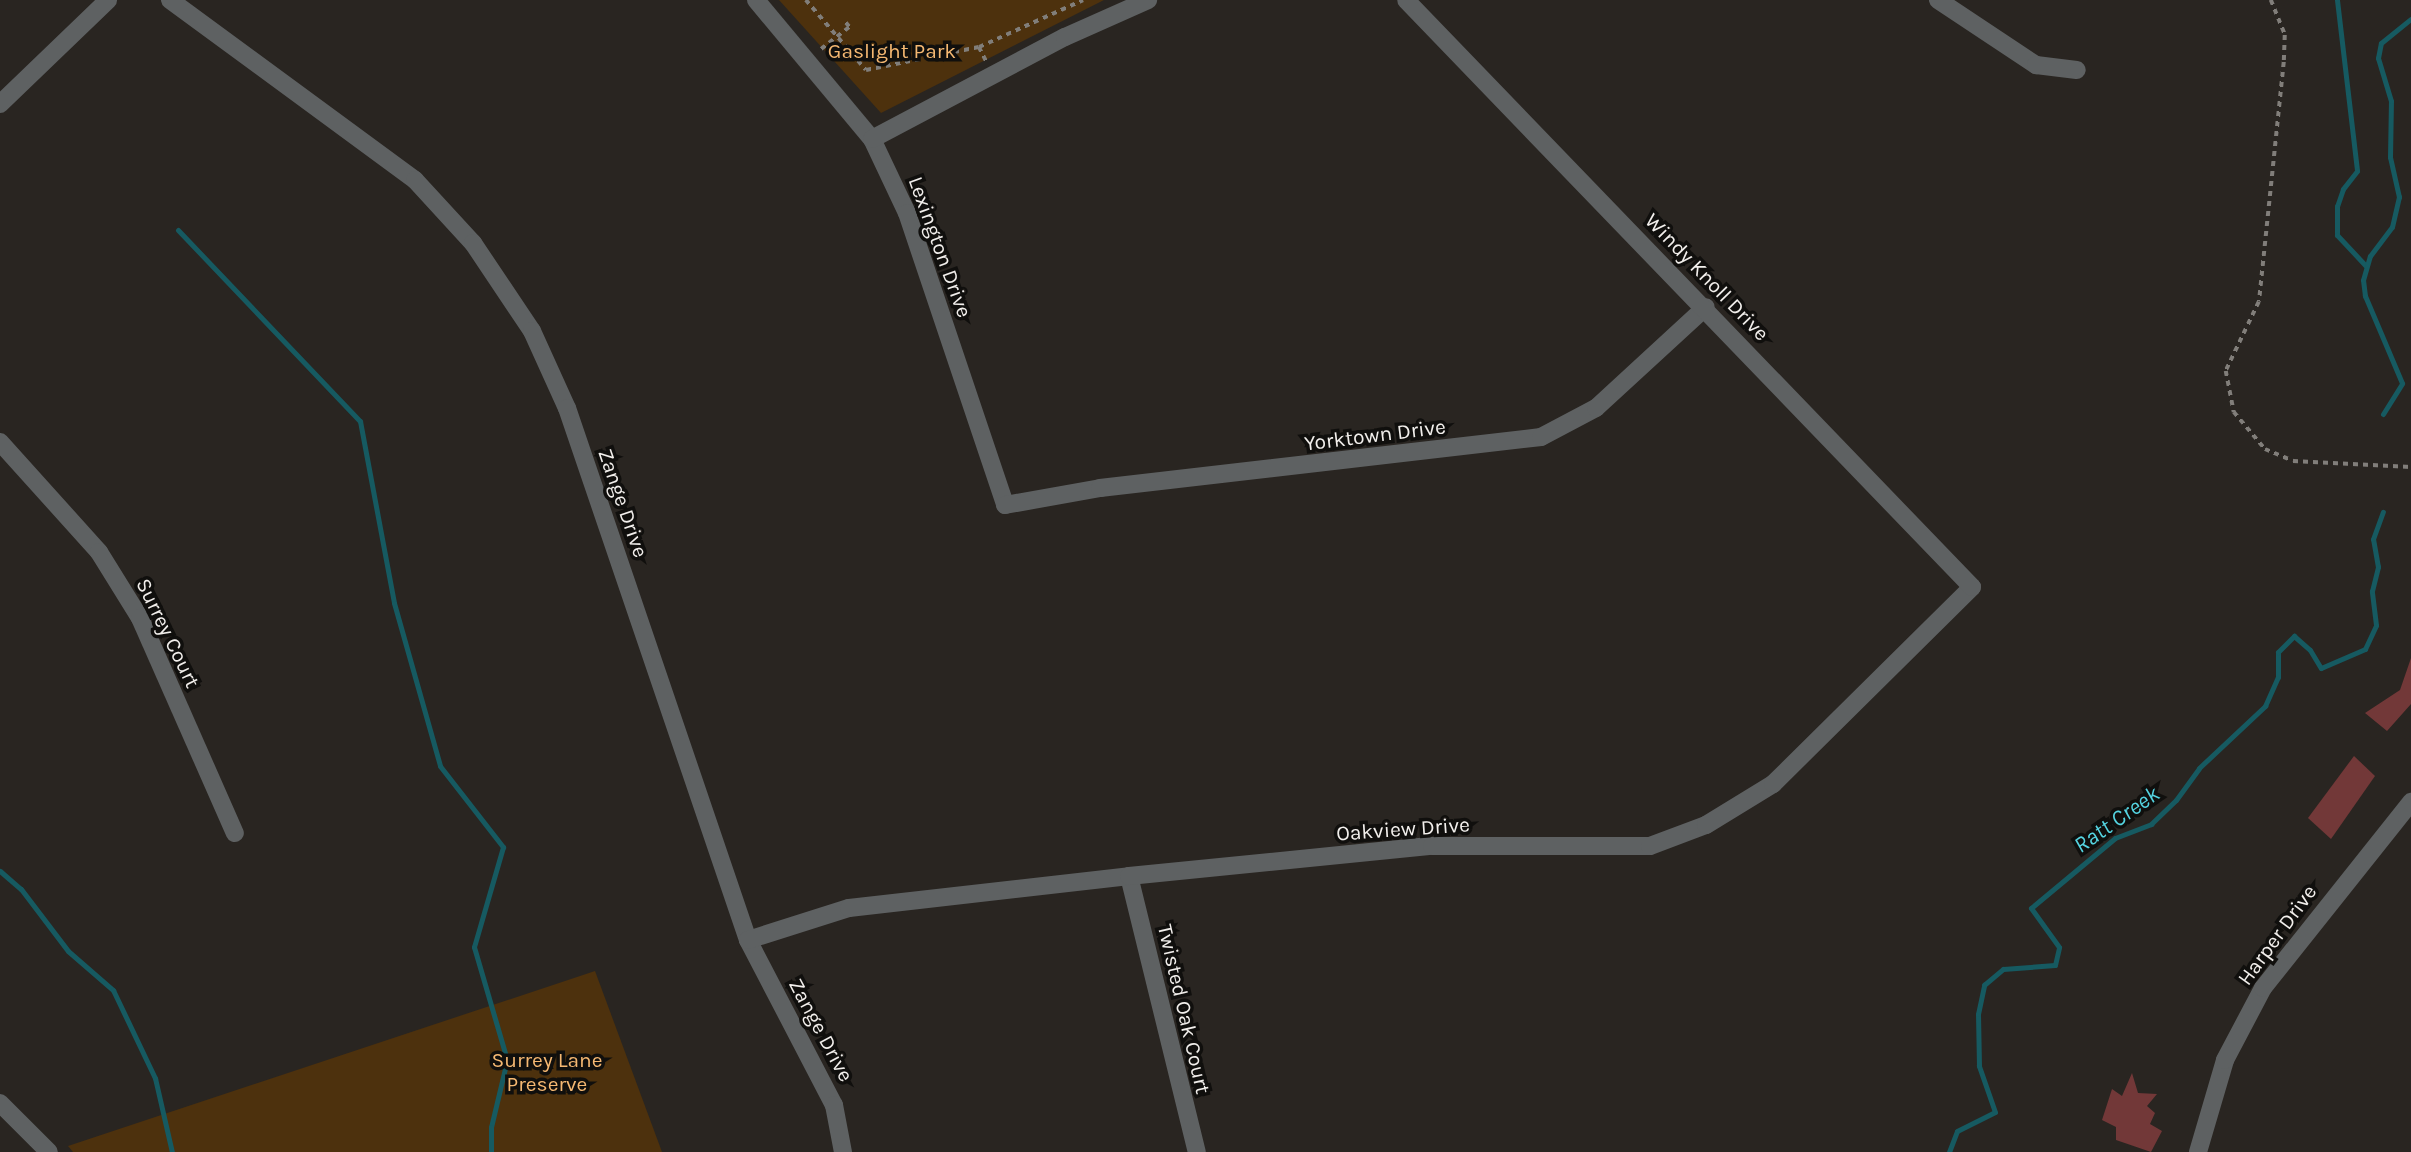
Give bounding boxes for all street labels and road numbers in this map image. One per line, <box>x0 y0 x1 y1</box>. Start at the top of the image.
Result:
street label: Lexington Drive <box>903 173 977 321</box>
street label: Windy Knoll Drive <box>1640 208 1774 346</box>
street label: Yorktown Drive <box>1303 414 1447 456</box>
street label: Zange Drive <box>593 445 653 561</box>
street label: Surrey Court <box>131 574 205 692</box>
street label: Oakview Drive <box>1335 812 1471 846</box>
street label: Harper Drive <box>2232 880 2322 990</box>
street label: Twisted Oak Court <box>1152 922 1216 1096</box>
street label: Zange Drive <box>783 974 859 1086</box>

